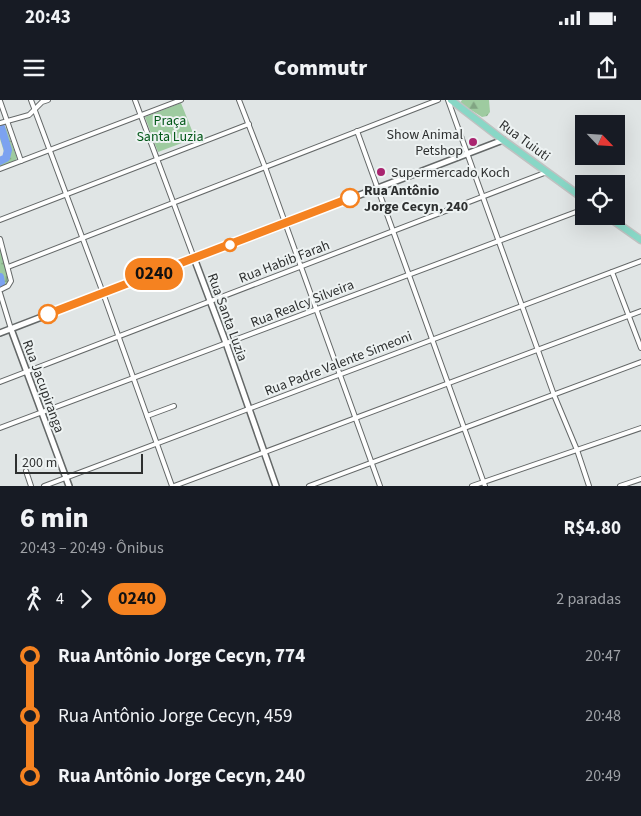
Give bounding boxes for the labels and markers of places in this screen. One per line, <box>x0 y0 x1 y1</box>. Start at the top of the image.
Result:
place label: Show Animal Petshop <box>387 125 463 161</box>
marker: Show Animal Petshop <box>467 136 479 148</box>
place label: Supermercado Koch <box>391 163 510 183</box>
marker: Supermercado Koch <box>375 166 387 178</box>
place label: Rua Antônio Jorge Cecyn, 240 <box>364 181 468 217</box>
marker: Rua Antônio Jorge Cecyn, 240 <box>340 188 360 208</box>
unlabelled marker <box>223 238 237 252</box>
unlabelled marker <box>38 304 58 324</box>

